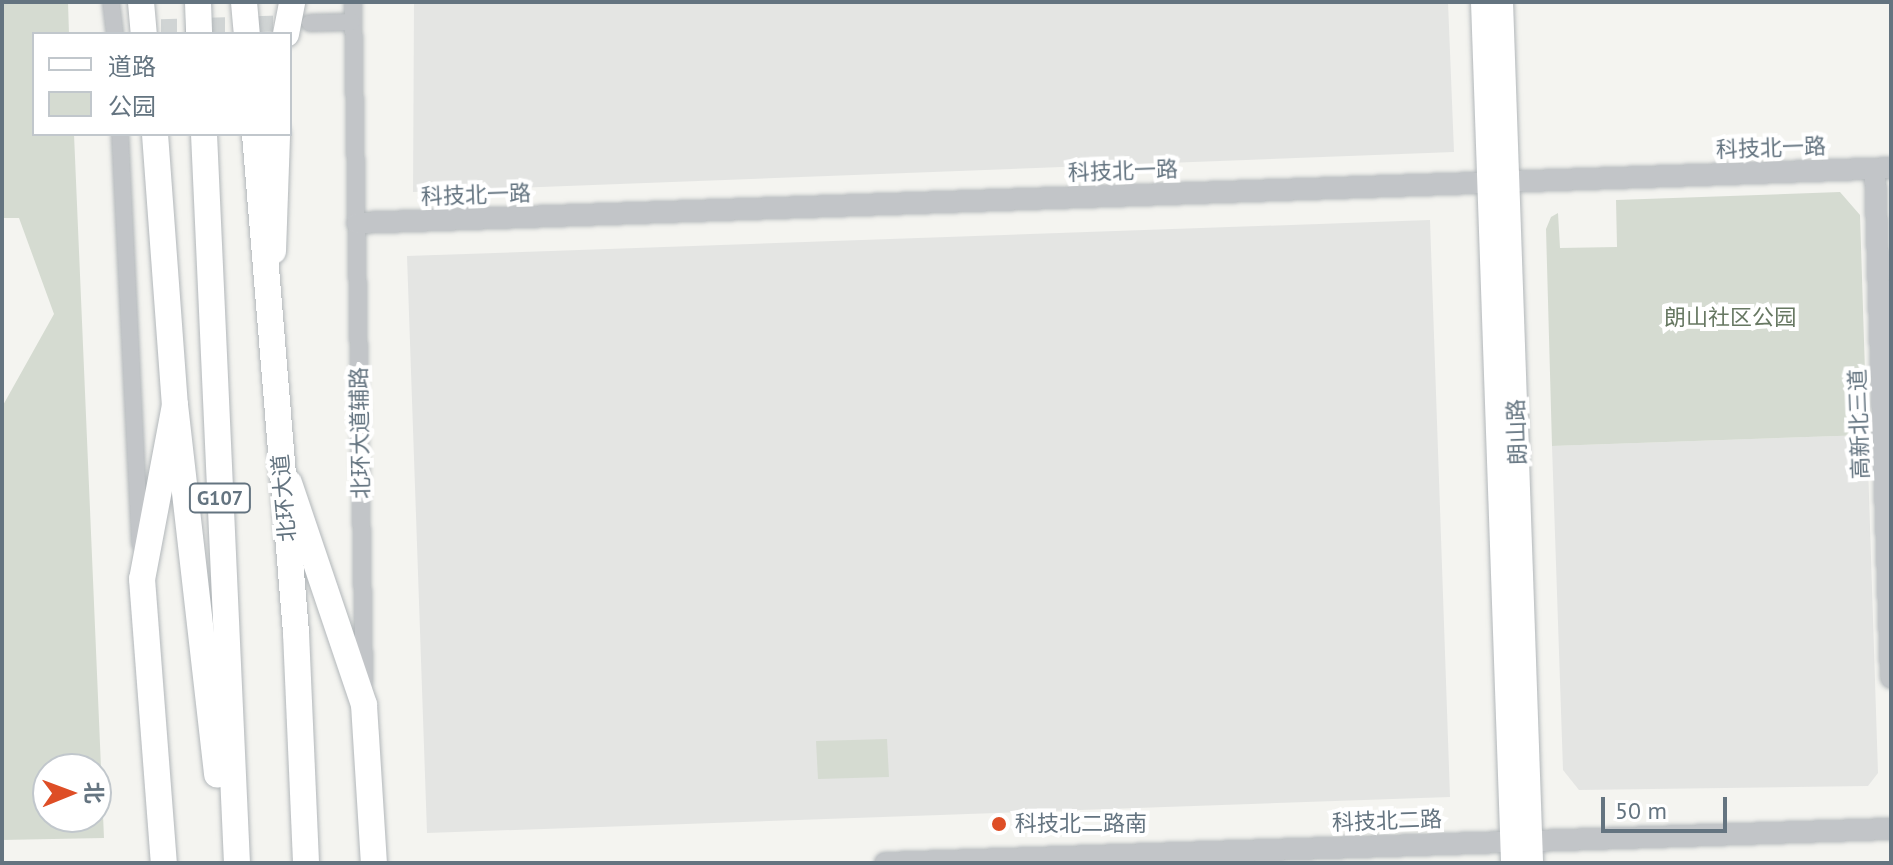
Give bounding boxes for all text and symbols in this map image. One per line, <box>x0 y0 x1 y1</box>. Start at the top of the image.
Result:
legend <box>32 32 292 136</box>
text: 道路 <box>108 51 156 82</box>
text: 公园 <box>108 91 156 122</box>
street label: 科技北一路 <box>1716 133 1826 163</box>
street label: 科技北一路 <box>1068 156 1178 186</box>
street label: 科技北一路 <box>421 180 531 210</box>
park label: 朗山社区公园 <box>1664 305 1796 331</box>
street label: 北环大道辅路 <box>346 367 374 499</box>
street label: 高新北三道 <box>1844 369 1874 479</box>
street label: 朗山路 <box>1503 399 1531 465</box>
street label: 北环大道 <box>267 453 301 543</box>
road number: G107 <box>188 482 252 514</box>
north arrow <box>32 753 112 833</box>
text: 北 <box>80 781 108 804</box>
scale bar <box>1605 781 1731 831</box>
text: 50 m <box>1615 795 1667 826</box>
street label: 科技北二路 <box>1332 806 1442 836</box>
place label: 科技北二路南 <box>1015 811 1147 837</box>
marker: 科技北二路南 <box>990 815 1008 833</box>

